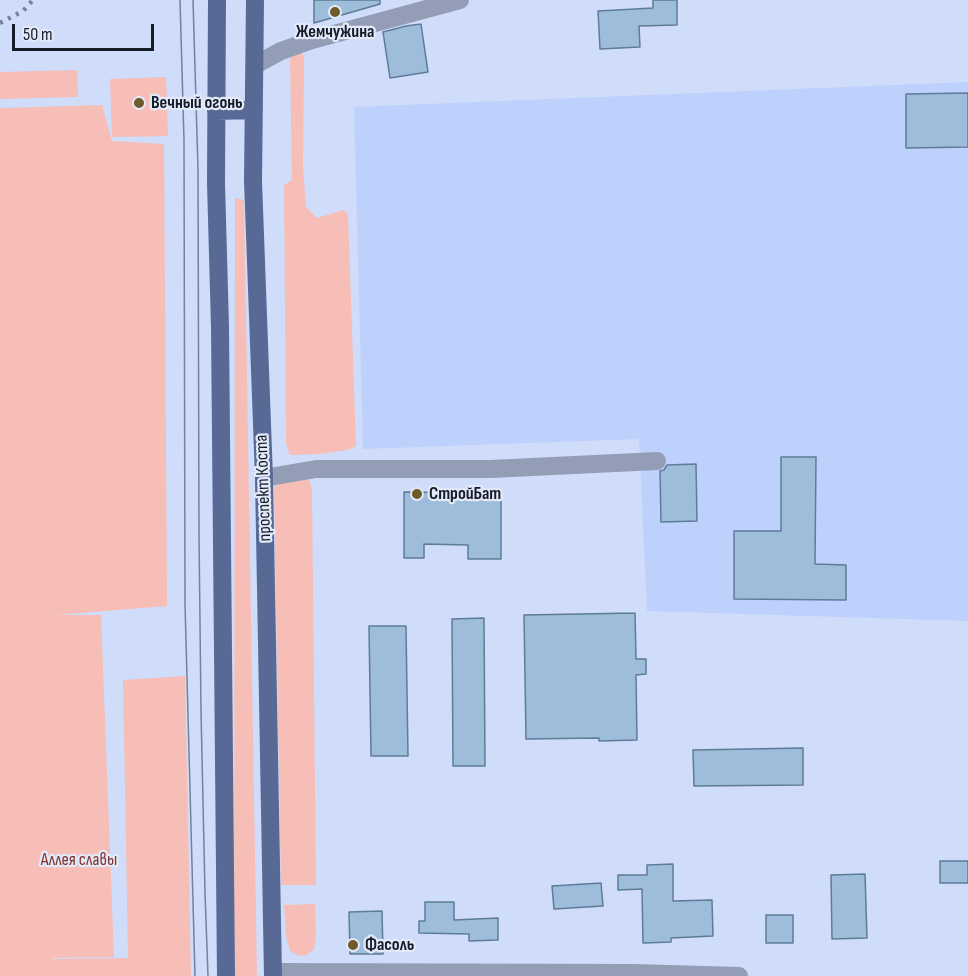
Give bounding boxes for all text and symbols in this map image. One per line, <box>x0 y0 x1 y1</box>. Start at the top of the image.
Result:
marker: Жемчужина <box>328 5 342 19</box>
scale bar <box>15 12 158 50</box>
place label: Жемчужина <box>296 21 374 43</box>
text: 50 m <box>23 24 53 45</box>
place label: Вечный огонь <box>151 92 243 114</box>
marker: Вечный огонь <box>132 96 146 110</box>
street label: проспект Коста <box>251 434 277 542</box>
place label: СтройБат <box>429 483 501 505</box>
marker: СтройБат <box>410 487 424 501</box>
park label: Аллея славы <box>41 849 117 871</box>
place label: Фасоль <box>365 934 414 956</box>
marker: Фасоль <box>346 938 360 952</box>

